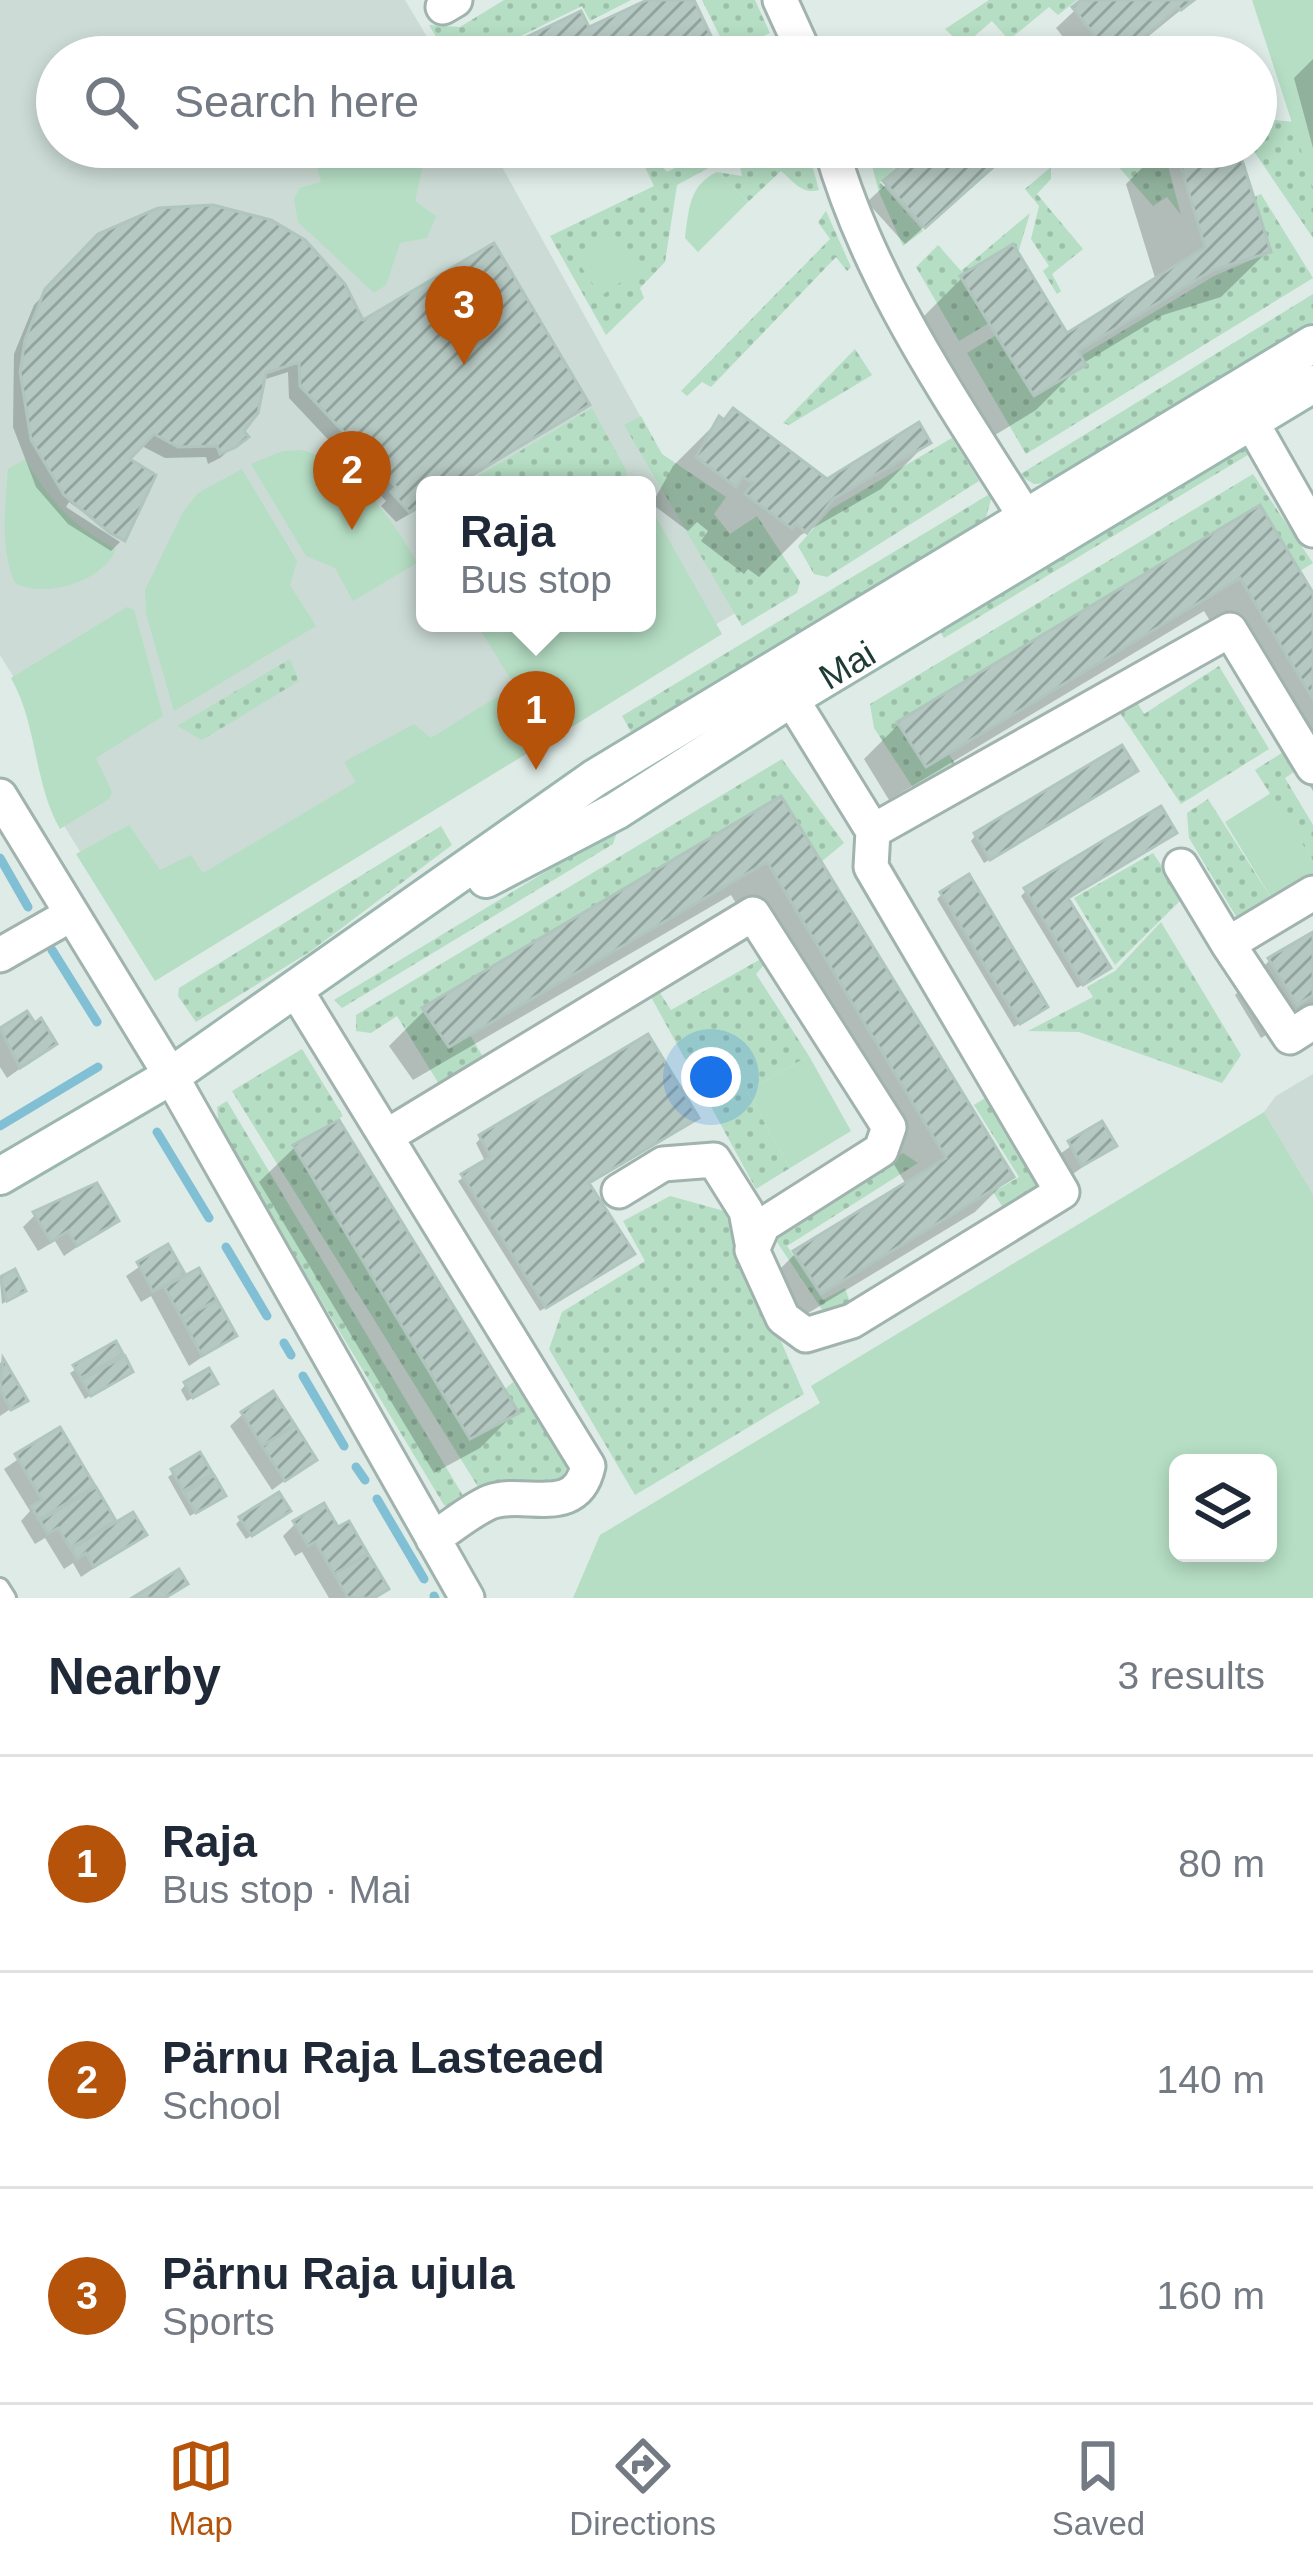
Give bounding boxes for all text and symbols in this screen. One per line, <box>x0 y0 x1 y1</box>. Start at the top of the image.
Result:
search box <box>36 36 1277 168</box>
icon: search <box>78 69 144 135</box>
text: Search here <box>174 76 419 127</box>
pin: 3 <box>425 266 503 365</box>
pin: 2 <box>313 431 391 530</box>
popup <box>416 476 656 632</box>
text: Raja <box>460 506 555 557</box>
text: Bus stop <box>460 558 612 601</box>
street label: Mai <box>811 632 882 697</box>
pin: 1 <box>497 671 575 770</box>
your location <box>681 1047 741 1107</box>
map controls <box>1169 1454 1277 1562</box>
button: layers <box>1169 1454 1277 1562</box>
text: Nearby <box>48 1648 221 1705</box>
text: 3 results <box>1118 1654 1265 1697</box>
text: Raja <box>162 1816 257 1867</box>
text: 1 <box>76 1842 98 1885</box>
text: 80 m <box>1178 1842 1265 1885</box>
text: Bus stop · Mai <box>162 1868 411 1911</box>
text: Pärnu Raja Lasteaed <box>162 2032 605 2083</box>
text: 2 <box>76 2058 98 2101</box>
text: 140 m <box>1157 2058 1265 2101</box>
text: School <box>162 2084 281 2127</box>
text: Pärnu Raja ujula <box>162 2248 515 2299</box>
text: 3 <box>76 2274 98 2317</box>
text: 160 m <box>1157 2274 1265 2317</box>
text: Sports <box>162 2300 275 2343</box>
tab: Map <box>168 2433 234 2543</box>
tab: Directions <box>569 2433 716 2543</box>
tab: Saved <box>1052 2433 1145 2543</box>

